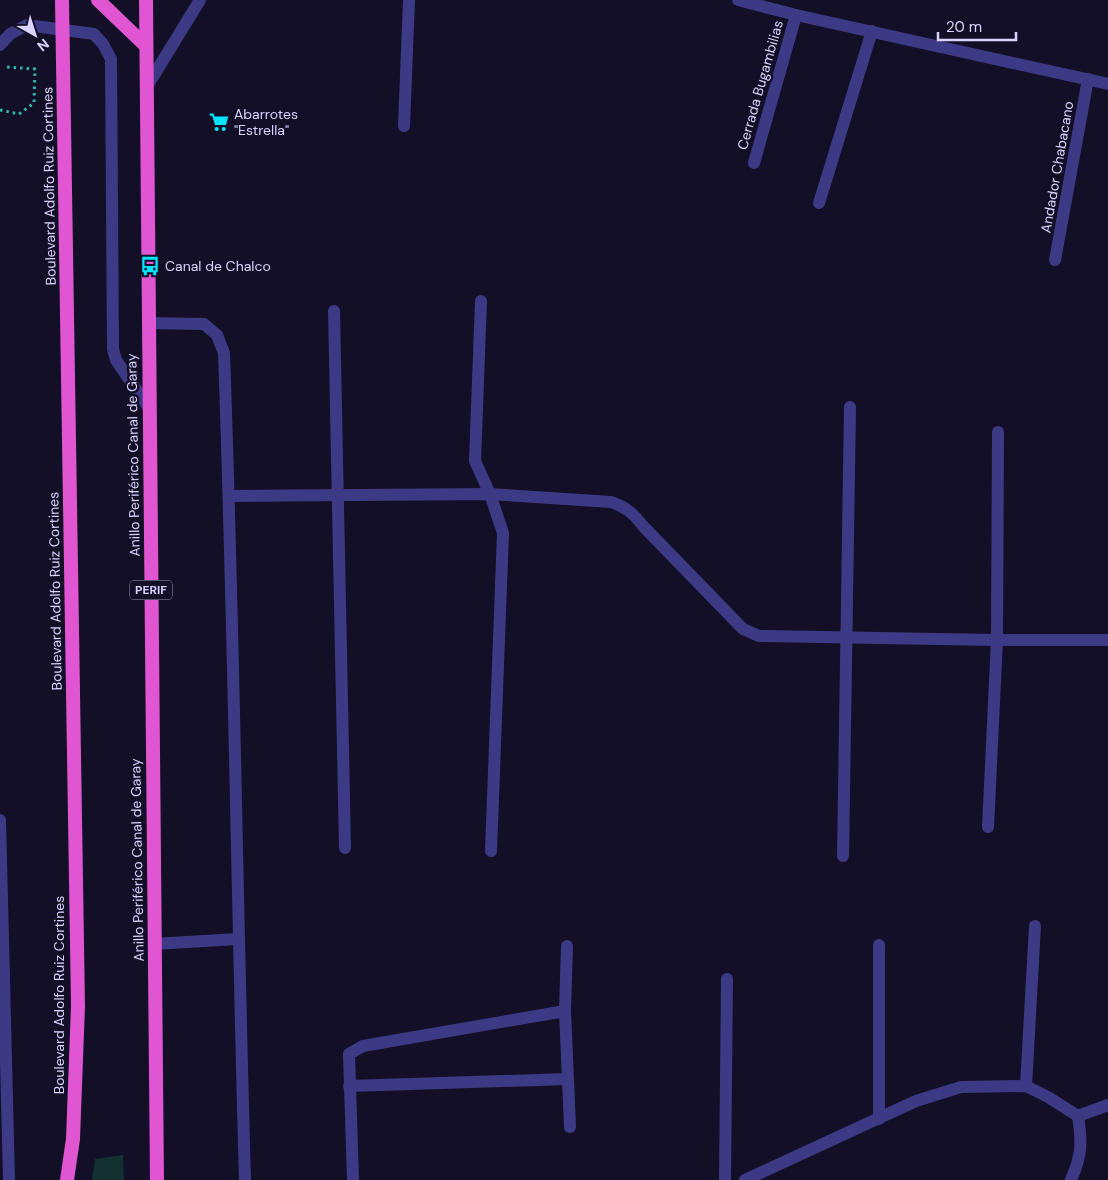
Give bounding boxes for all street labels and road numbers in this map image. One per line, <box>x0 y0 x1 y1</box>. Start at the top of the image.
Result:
street label: Cerrada Bugambilias <box>733 18 787 152</box>
street label: Boulevard Adolfo Ruiz Cortines <box>38 87 60 285</box>
street label: Andador Chabacano <box>1037 100 1077 234</box>
street label: Anillo Periférico Canal de Garay <box>122 353 144 557</box>
street label: Boulevard Adolfo Ruiz Cortines <box>44 492 66 690</box>
road number: PERIF <box>130 580 172 600</box>
street label: Anillo Periférico Canal de Garay <box>126 758 148 962</box>
street label: Boulevard Adolfo Ruiz Cortines <box>50 896 68 1094</box>

